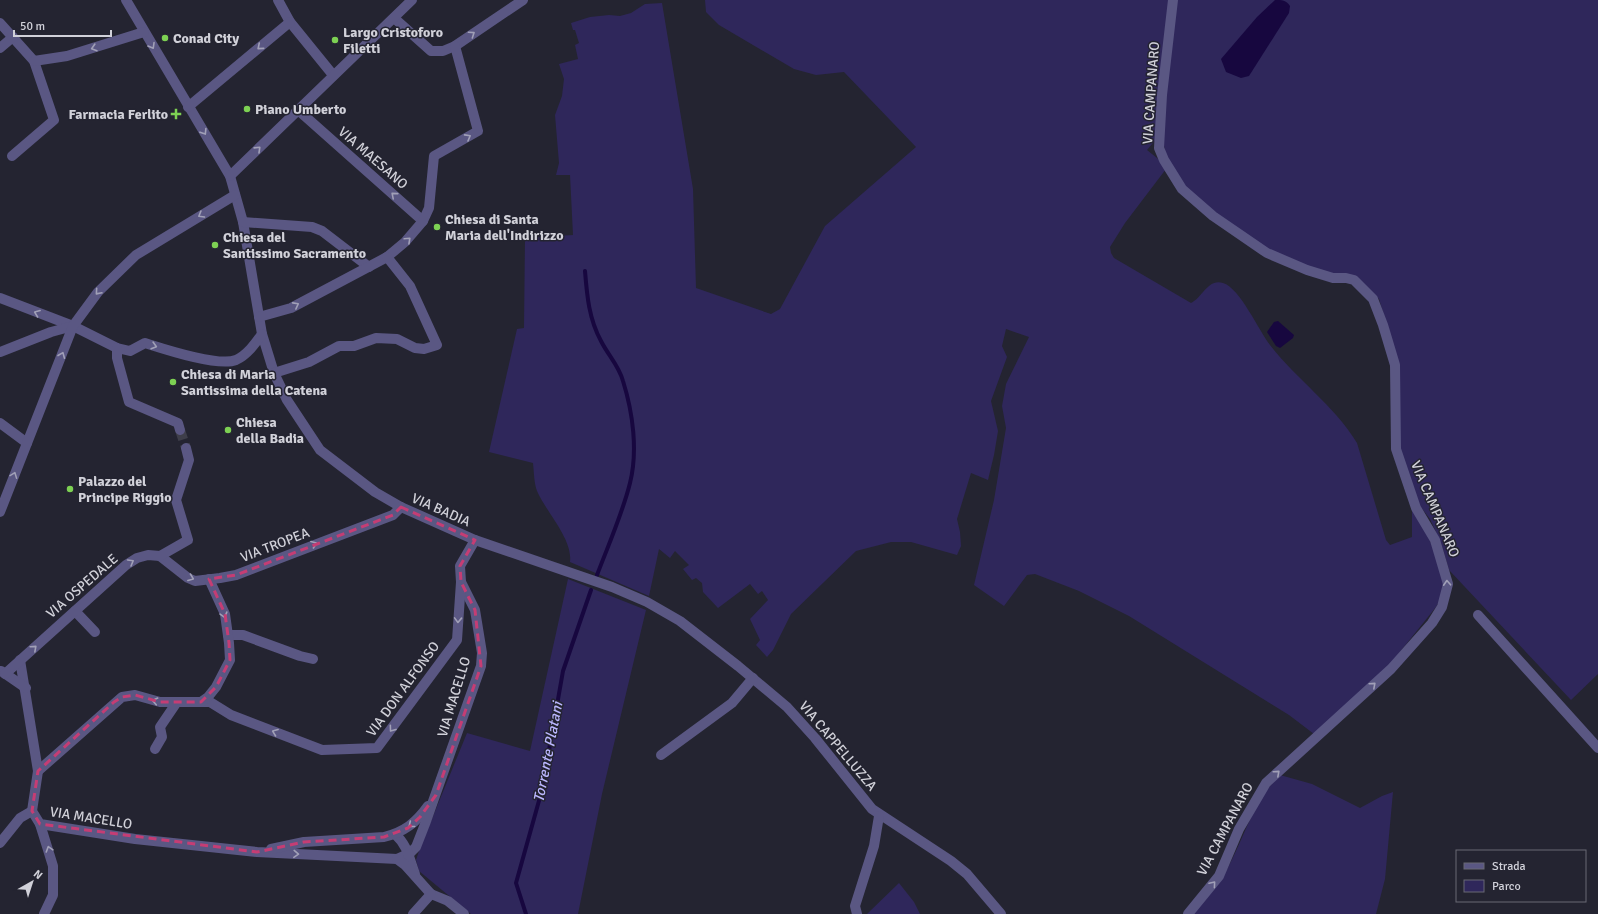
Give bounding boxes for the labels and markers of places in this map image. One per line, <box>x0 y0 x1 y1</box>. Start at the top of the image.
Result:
place label: Largo Cristoforo Filetti <box>343 24 443 57</box>
place label: Conad City <box>173 30 239 47</box>
marker: Conad City <box>160 33 170 43</box>
marker: Largo Cristoforo Filetti <box>330 35 340 45</box>
place label: Piano Umberto <box>255 101 346 118</box>
marker: Piano Umberto <box>242 104 252 114</box>
place label: Farmacia Ferlito <box>68 106 168 123</box>
marker: Farmacia Ferlito <box>171 109 181 119</box>
place label: Chiesa di Santa Maria dell'Indirizzo <box>445 211 564 244</box>
marker: Chiesa di Santa Maria dell'Indirizzo <box>432 222 442 232</box>
place label: Chiesa del Santissimo Sacramento <box>223 229 366 262</box>
marker: Chiesa del Santissimo Sacramento <box>210 240 220 250</box>
place label: Chiesa di Maria Santissima della Catena <box>181 366 327 399</box>
marker: Chiesa di Maria Santissima della Catena <box>168 377 178 387</box>
place label: Chiesa della Badia <box>236 414 304 447</box>
marker: Chiesa della Badia <box>223 425 233 435</box>
place label: Palazzo del Principe Riggio <box>78 473 172 506</box>
marker: Palazzo del Principe Riggio <box>65 484 75 494</box>

